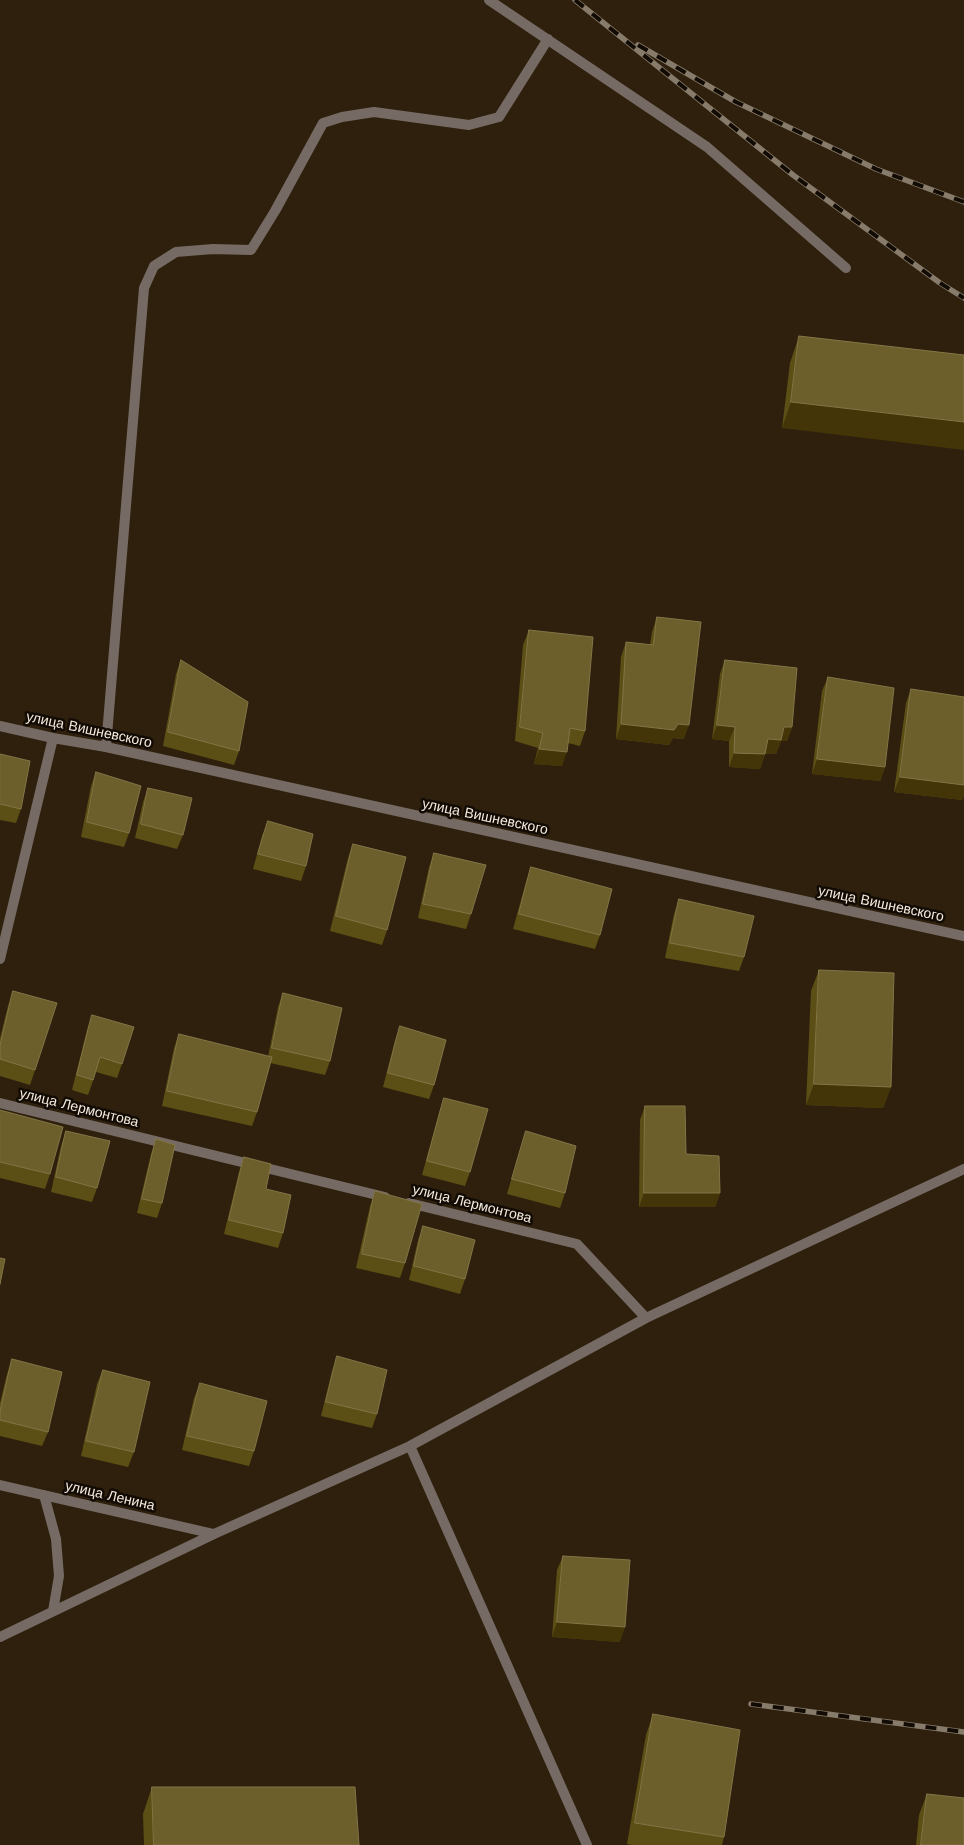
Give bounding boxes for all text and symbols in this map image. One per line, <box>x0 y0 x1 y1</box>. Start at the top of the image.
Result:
street label: улица Вишневского <box>25 708 153 752</box>
street label: улица Вишневского <box>421 795 549 839</box>
street label: улица Вишневского <box>817 882 945 926</box>
street label: улица Лермонтова <box>18 1085 140 1131</box>
street label: улица Лермонтова <box>411 1181 533 1227</box>
street label: улица Ленина <box>64 1478 156 1514</box>

